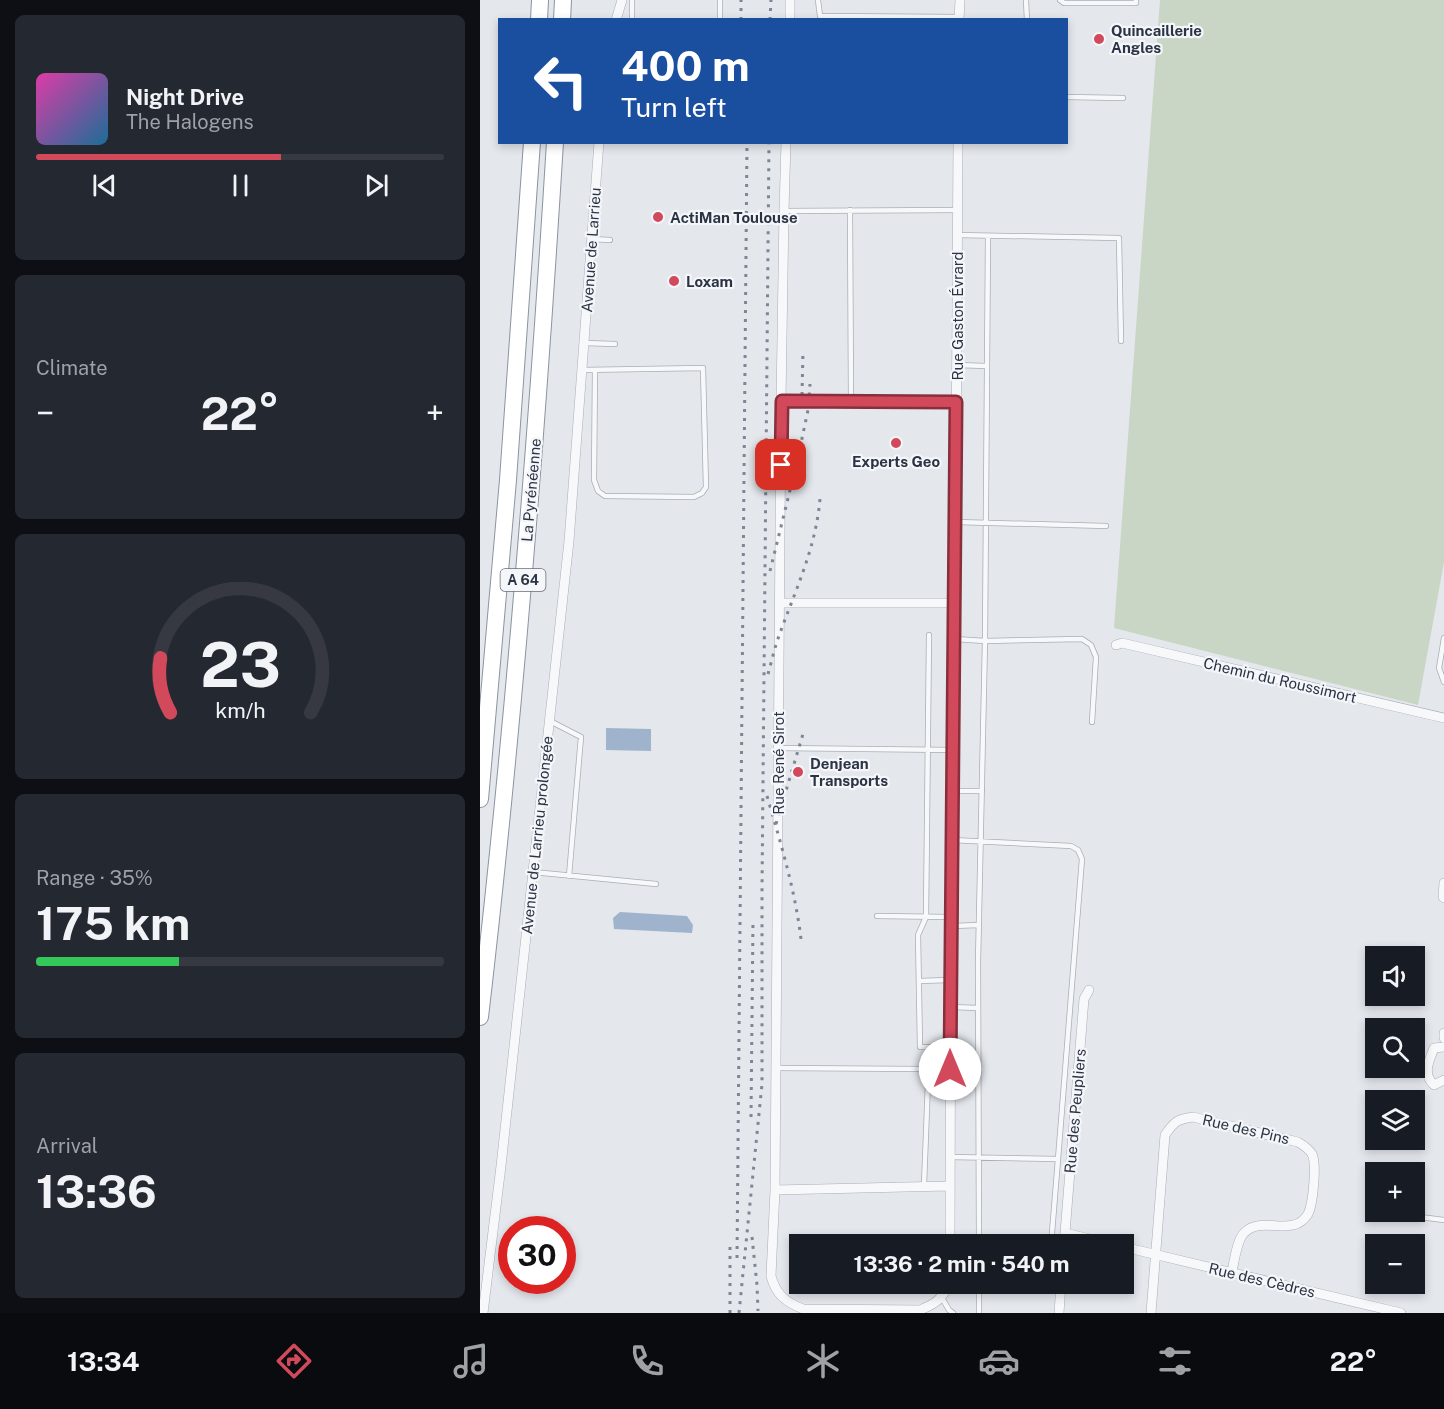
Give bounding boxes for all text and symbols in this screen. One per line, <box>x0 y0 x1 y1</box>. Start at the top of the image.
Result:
place label: Quincaillerie Angles <box>1111 22 1202 56</box>
marker: Quincaillerie Angles <box>1092 32 1106 46</box>
text: 400 m <box>621 41 750 90</box>
icon: left <box>522 42 600 120</box>
text: Night Drive <box>126 84 244 110</box>
text: Turn left <box>621 91 727 123</box>
text: The Halogens <box>126 110 254 134</box>
icon: previous <box>88 169 121 202</box>
icon: pause <box>224 169 257 202</box>
icon: next <box>360 169 393 202</box>
street label: Avenue de Larrieu <box>578 187 604 313</box>
place label: ActiMan Toulouse <box>670 209 798 226</box>
marker: ActiMan Toulouse <box>651 210 665 224</box>
street label: Rue Gaston Évrard <box>949 251 966 381</box>
place label: Loxam <box>686 273 733 290</box>
marker: Loxam <box>667 274 681 288</box>
text: Climate <box>36 356 108 380</box>
text: 22° <box>201 387 279 440</box>
text: − <box>36 394 54 432</box>
text: + <box>426 394 444 432</box>
marker: Experts Geo <box>889 436 903 450</box>
street label: La Pyrénéenne <box>518 437 544 543</box>
pin <box>755 439 806 490</box>
icon: arrive <box>764 448 797 481</box>
place label: Experts Geo <box>852 453 940 470</box>
road number: A 64 <box>500 569 546 591</box>
text: 23 <box>199 629 281 702</box>
street label: Chemin du Roussimort <box>1202 654 1358 706</box>
text: km/h <box>215 699 265 724</box>
street label: Rue René Sirot <box>770 711 787 815</box>
street label: Avenue de Larrieu prolongée <box>518 735 556 935</box>
place label: Denjean Transports <box>810 755 888 789</box>
marker: Denjean Transports <box>791 765 805 779</box>
text: Range · 35% <box>36 866 153 890</box>
text: 175 km <box>36 897 190 950</box>
map controls <box>1365 946 1425 1294</box>
button: sound <box>1365 946 1425 1006</box>
button: search <box>1365 1018 1425 1078</box>
position arrow <box>918 1037 982 1101</box>
street label: Rue des Peupliers <box>1061 1048 1089 1174</box>
button: layers <box>1365 1090 1425 1150</box>
street label: Rue des Pins <box>1201 1111 1291 1147</box>
text: Arrival <box>36 1134 98 1158</box>
button: + <box>1365 1162 1425 1222</box>
text: 13:36 <box>36 1165 157 1218</box>
speed limit sign: 30 <box>498 1216 576 1294</box>
button: − <box>1365 1234 1425 1294</box>
text: 13:36 · 2 min · 540 m <box>854 1251 1069 1277</box>
street label: Rue des Cèdres <box>1207 1259 1317 1301</box>
icon: directions <box>273 1340 315 1382</box>
icon: music <box>450 1340 492 1382</box>
icon: phone <box>626 1340 668 1382</box>
icon: climate <box>802 1340 844 1382</box>
icon: car <box>978 1340 1020 1382</box>
icon: filters <box>1154 1340 1196 1382</box>
text: 13:34 <box>67 1345 139 1377</box>
text: 22° <box>1330 1345 1377 1377</box>

